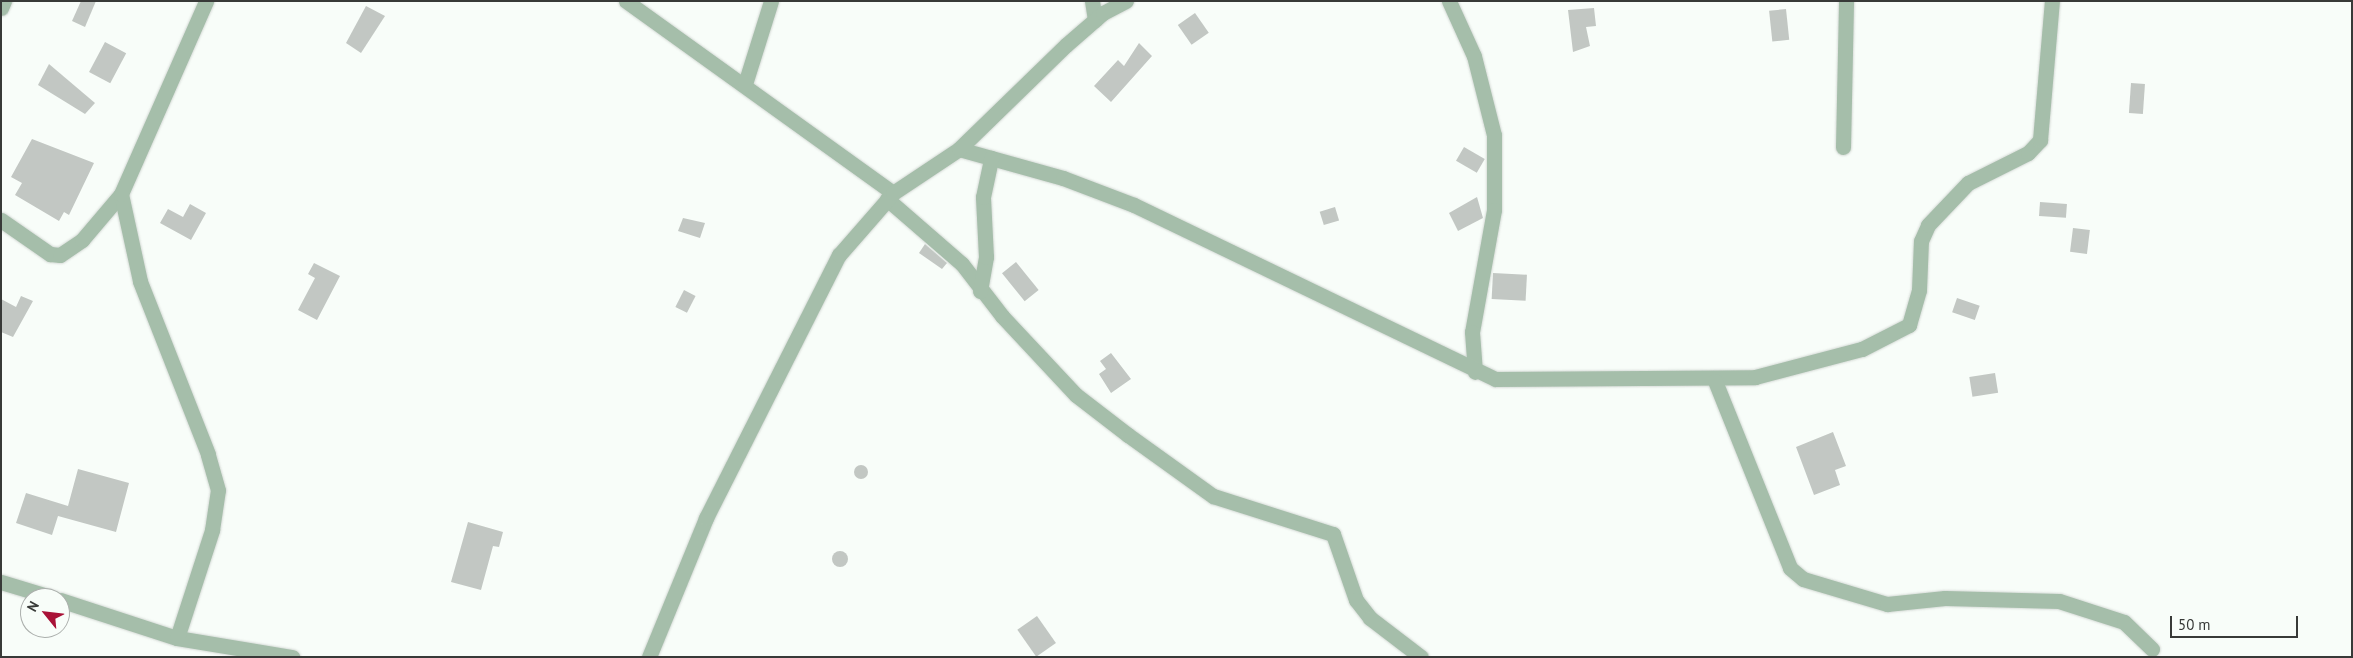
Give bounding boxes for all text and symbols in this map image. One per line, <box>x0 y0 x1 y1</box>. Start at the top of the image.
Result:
north arrow <box>20 588 70 638</box>
text: N <box>23 598 43 615</box>
scale bar <box>2173 606 2300 638</box>
text: 50 m <box>2178 615 2211 634</box>

